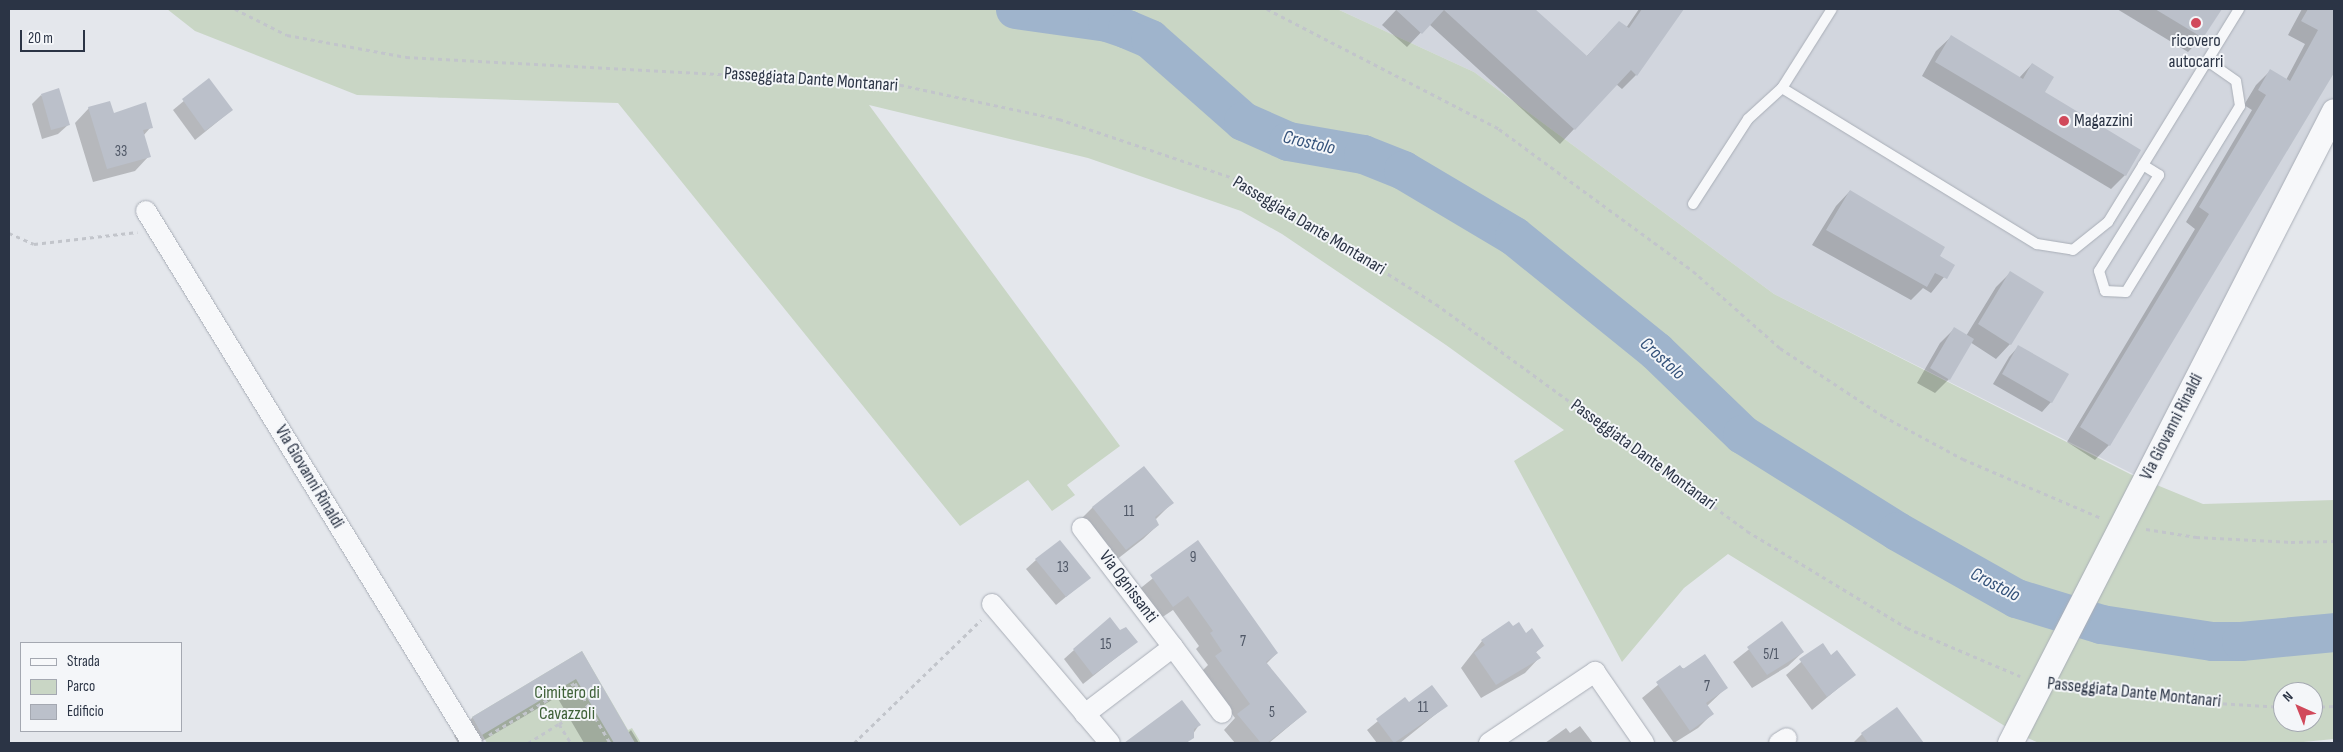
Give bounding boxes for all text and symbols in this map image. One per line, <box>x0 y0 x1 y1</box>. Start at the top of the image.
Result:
marker: ricovero autocarri <box>2190 17 2202 29</box>
scale bar <box>22 20 88 52</box>
text: 20 m <box>28 29 53 48</box>
place label: ricovero autocarri <box>2169 31 2223 74</box>
street label: Passeggiata Dante Montanari <box>723 63 899 97</box>
place label: Magazzini <box>2074 110 2133 132</box>
marker: Magazzini <box>2058 115 2070 127</box>
water label: Crostolo <box>1281 126 1337 160</box>
house number: 33 <box>115 143 127 161</box>
street label: Passeggiata Dante Montanari <box>1229 172 1389 280</box>
water label: Crostolo <box>1635 333 1689 385</box>
street label: Via Giovanni Rinaldi <box>2136 370 2208 484</box>
street label: Passeggiata Dante Montanari <box>1566 395 1720 515</box>
street label: Via Giovanni Rinaldi <box>270 421 348 533</box>
house number: 11 <box>1124 503 1134 521</box>
street label: Via Ognissanti <box>1094 547 1162 627</box>
house number: 9 <box>1190 549 1196 567</box>
house number: 13 <box>1057 559 1069 577</box>
water label: Crostolo <box>1966 563 2024 607</box>
house number: 7 <box>1240 633 1246 651</box>
house number: 15 <box>1100 636 1112 654</box>
legend <box>20 642 182 732</box>
house number: 5/1 <box>1763 646 1779 664</box>
text: Strada <box>67 652 100 671</box>
street label: Passeggiata Dante Montanari <box>2046 673 2222 713</box>
text: Parco <box>67 677 95 696</box>
house number: 7 <box>1704 678 1710 696</box>
north arrow <box>2273 682 2323 732</box>
park label: Cimitero di Cavazzoli <box>534 683 600 726</box>
text: N <box>2279 688 2297 705</box>
house number: 11 <box>1418 699 1428 717</box>
text: Edificio <box>67 702 104 721</box>
house number: 5 <box>1269 704 1275 722</box>

